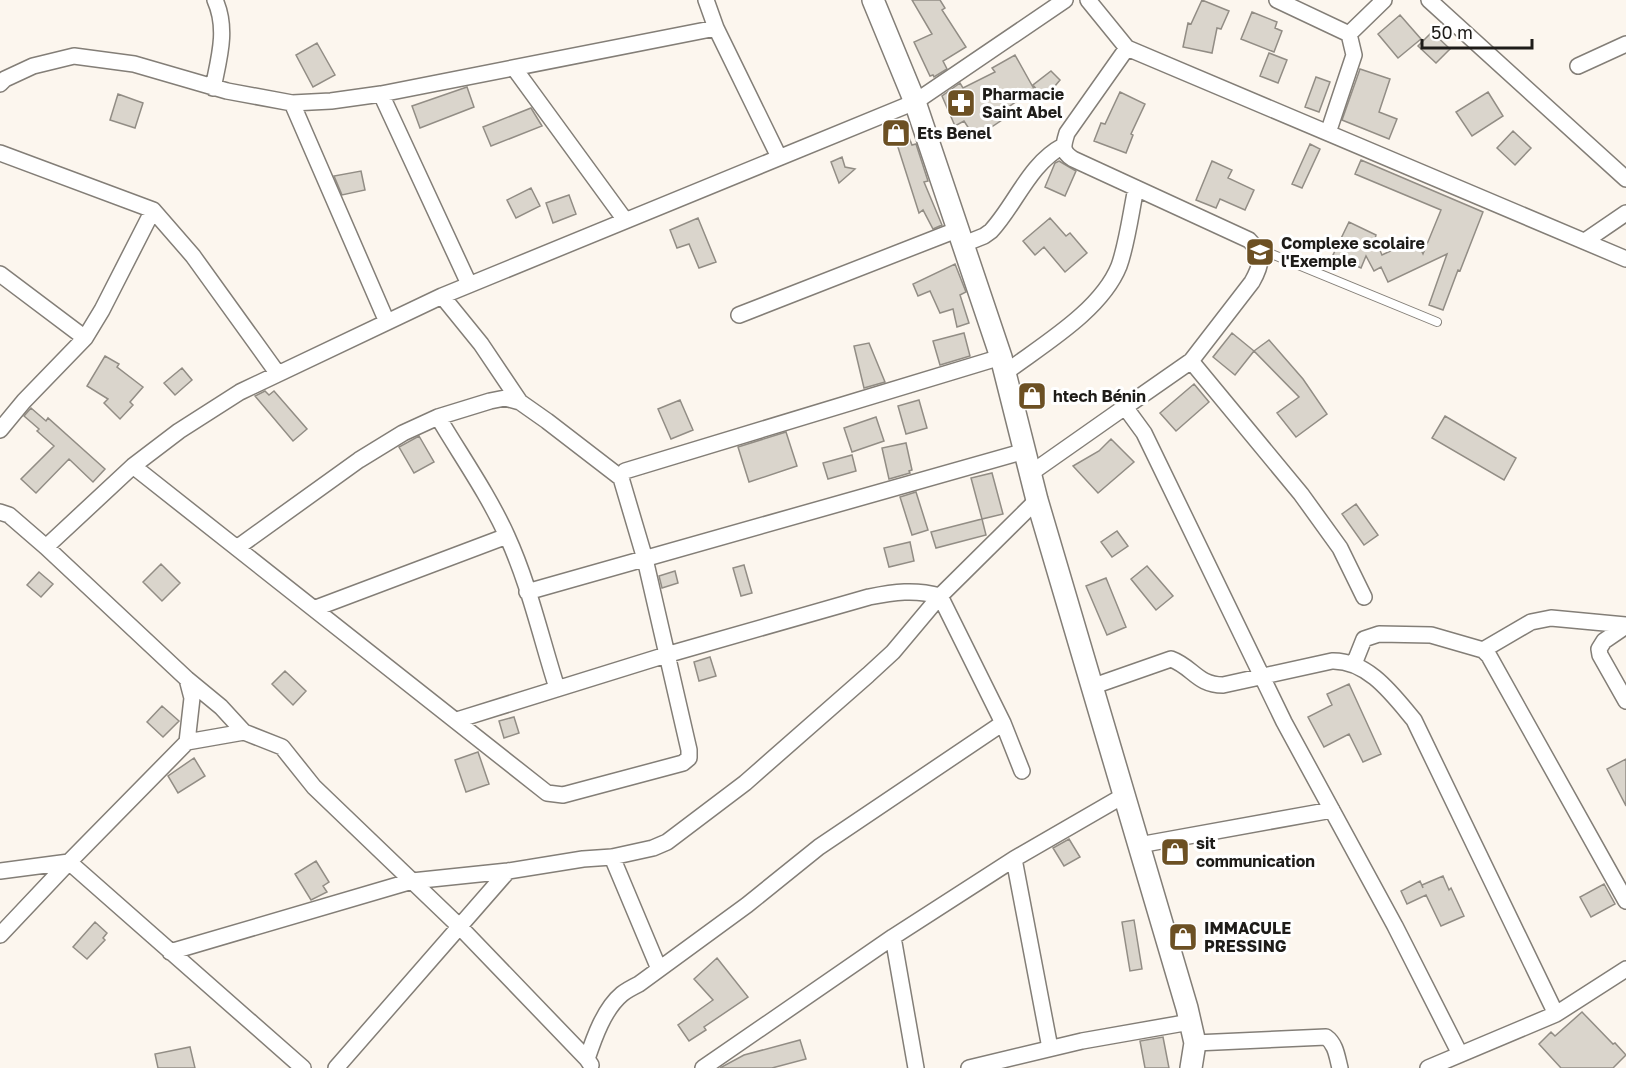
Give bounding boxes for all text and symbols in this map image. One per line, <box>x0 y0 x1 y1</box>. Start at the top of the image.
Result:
scale bar <box>1422 12 1532 50</box>
text: 50 m <box>1431 21 1473 43</box>
place label: Pharmacie Saint Abel <box>982 84 1064 122</box>
pharmacy icon: Pharmacie Saint Abel <box>945 87 977 119</box>
shop icon: Ets Benel <box>880 117 912 149</box>
place label: Ets Benel <box>917 123 992 143</box>
place label: Complexe scolaire l'Exemple <box>1281 233 1425 271</box>
school or university icon: Complexe scolaire l'Exemple <box>1244 236 1276 268</box>
shop icon: htech Bénin <box>1016 380 1048 412</box>
place label: htech Bénin <box>1053 386 1146 406</box>
place label: sit communication <box>1196 833 1315 871</box>
shop icon: sit communication <box>1159 836 1191 868</box>
place label: IMMACULE PRESSING <box>1204 918 1291 956</box>
shop icon: IMMACULE PRESSING <box>1167 921 1199 953</box>

